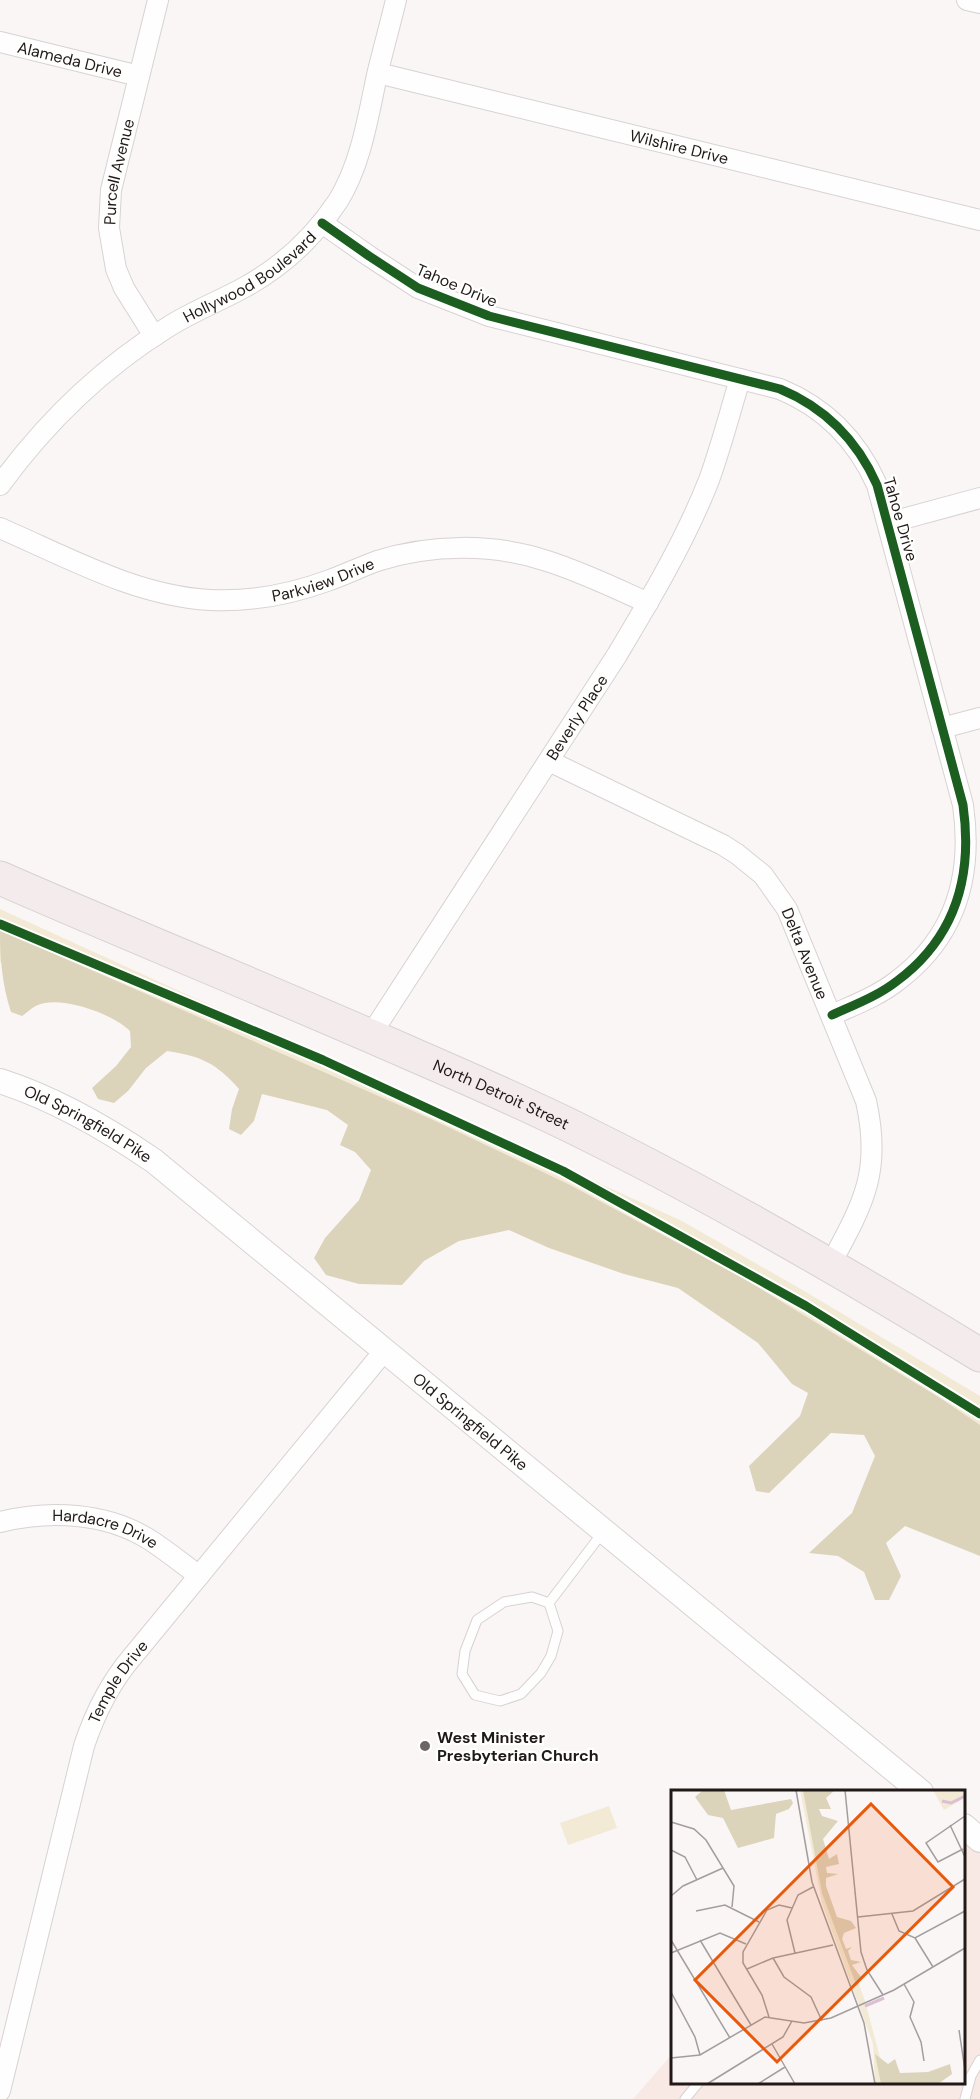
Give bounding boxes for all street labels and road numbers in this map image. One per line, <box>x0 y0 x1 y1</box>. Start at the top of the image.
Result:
street label: Alameda Drive <box>15 37 124 83</box>
street label: Purcell Avenue <box>99 117 139 225</box>
street label: Wilshire Drive <box>628 125 731 169</box>
street label: Hollywood Boulevard <box>179 227 321 327</box>
street label: Tahoe Drive <box>413 259 501 312</box>
street label: Tahoe Drive <box>879 475 923 564</box>
street label: Parkview Drive <box>270 553 377 607</box>
street label: Beverly Place <box>542 671 613 764</box>
street label: Delta Avenue <box>777 905 833 1003</box>
street label: North Detroit Street <box>430 1055 573 1135</box>
street label: Old Springfield Pike <box>21 1081 156 1168</box>
street label: Old Springfield Pike <box>408 1368 532 1475</box>
street label: Hardacre Drive <box>52 1505 162 1554</box>
street label: Temple Drive <box>83 1636 153 1727</box>

